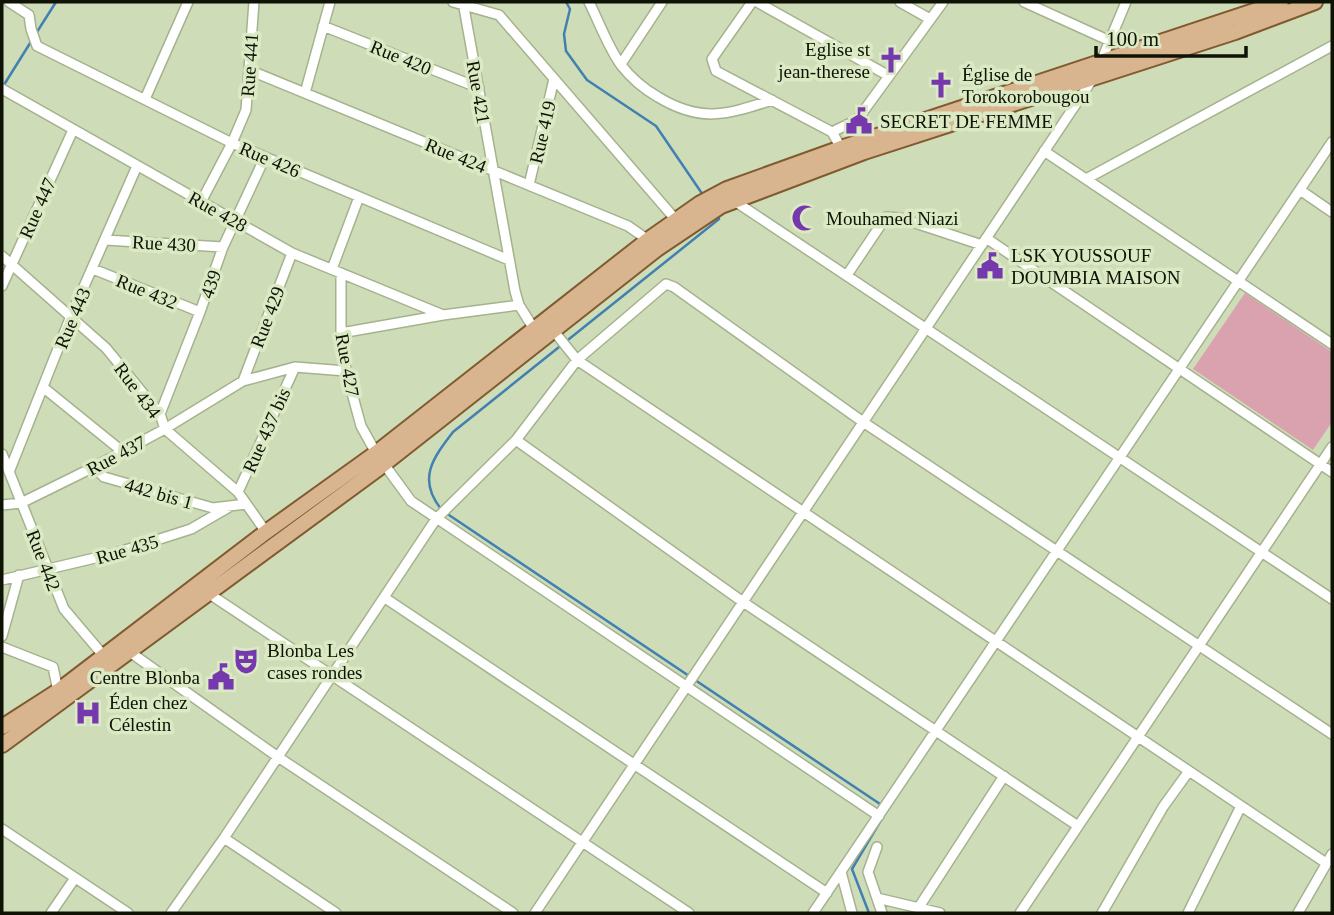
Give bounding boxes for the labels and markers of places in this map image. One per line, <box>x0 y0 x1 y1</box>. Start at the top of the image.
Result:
place label: Eglise st jean-therese <box>777 39 871 82</box>
church icon: Eglise st jean-therese <box>876 45 906 75</box>
place label: Église de Torokorobougou <box>962 64 1090 107</box>
church icon: Église de Torokorobougou <box>926 70 956 100</box>
public building icon: SECRET DE FEMME <box>844 106 874 136</box>
place label: SECRET DE FEMME <box>880 111 1053 132</box>
mosque icon: Mouhamed Niazi <box>790 203 820 233</box>
place label: Mouhamed Niazi <box>826 208 958 229</box>
place label: LSK YOUSSOUF DOUMBIA MAISON <box>1011 245 1181 288</box>
public building icon: LSK YOUSSOUF DOUMBIA MAISON <box>975 251 1005 281</box>
place label: Blonba Les cases rondes <box>267 640 363 683</box>
theatre icon: Blonba Les cases rondes <box>231 646 261 676</box>
public building icon: Centre Blonba <box>206 662 236 692</box>
place label: Centre Blonba <box>90 667 201 688</box>
place label: Éden chez Célestin <box>109 692 188 735</box>
hospital icon: Éden chez Célestin <box>73 698 103 728</box>

